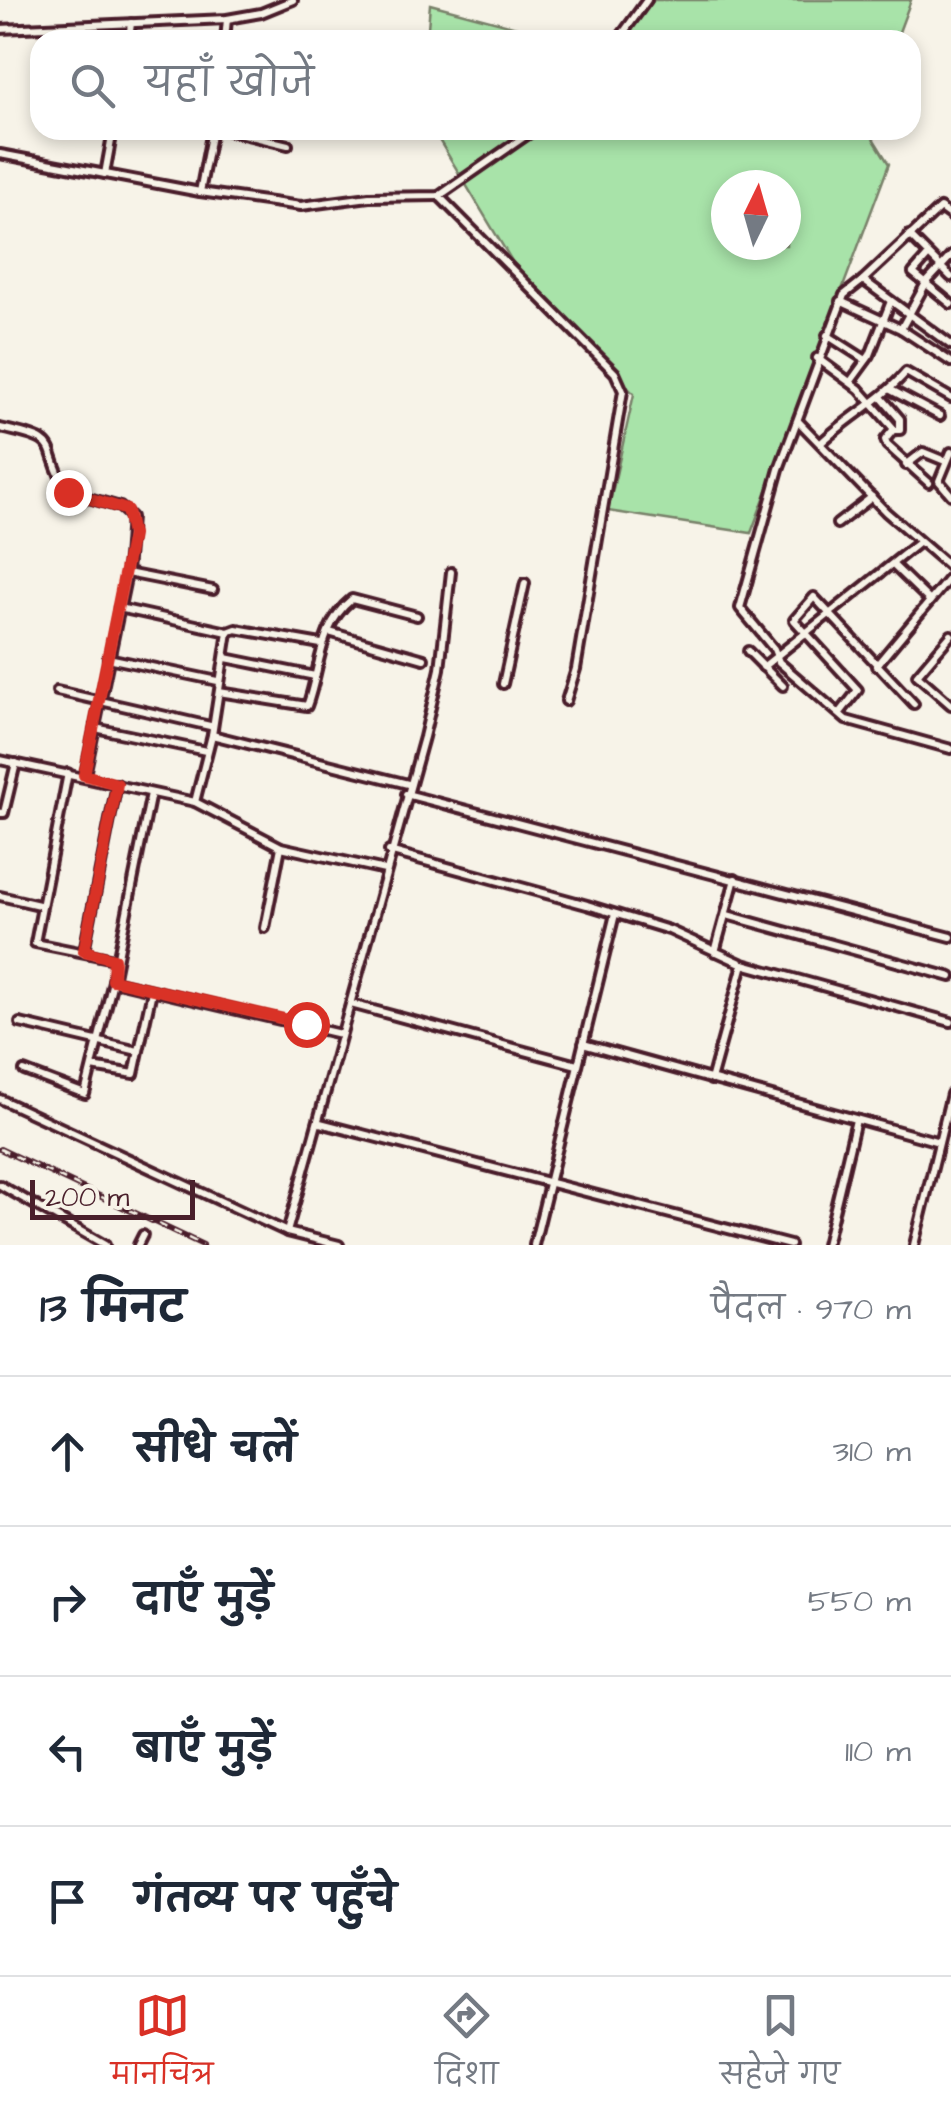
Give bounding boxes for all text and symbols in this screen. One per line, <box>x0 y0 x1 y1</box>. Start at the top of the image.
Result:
search box <box>30 30 921 140</box>
icon: search <box>65 58 120 113</box>
text: यहाँ खोजें <box>145 58 314 110</box>
north arrow <box>711 170 801 260</box>
route end <box>46 470 92 516</box>
route start <box>284 1002 330 1048</box>
scale bar <box>30 1175 195 1220</box>
text: 200 m <box>45 1178 129 1217</box>
text: 13 मिनट <box>40 1280 186 1338</box>
text: पैदल · 970 m <box>711 1287 911 1332</box>
icon: ahead <box>40 1424 95 1479</box>
text: सीधे चलें <box>135 1424 296 1476</box>
text: 310 m <box>833 1429 911 1474</box>
icon: right <box>40 1574 95 1629</box>
text: दाएँ मुड़ें <box>135 1574 273 1626</box>
text: 550 m <box>808 1579 911 1624</box>
icon: left <box>40 1724 95 1779</box>
text: बाएँ मुड़ें <box>135 1724 274 1776</box>
text: 110 m <box>845 1729 911 1774</box>
icon: arrive <box>40 1874 95 1929</box>
text: गंतव्य पर पहुँचे <box>135 1874 396 1926</box>
tab: मानचित्र <box>111 1988 213 2105</box>
tab: दिशा <box>435 1988 498 2105</box>
tab: सहेजे गए <box>720 1988 840 2105</box>

